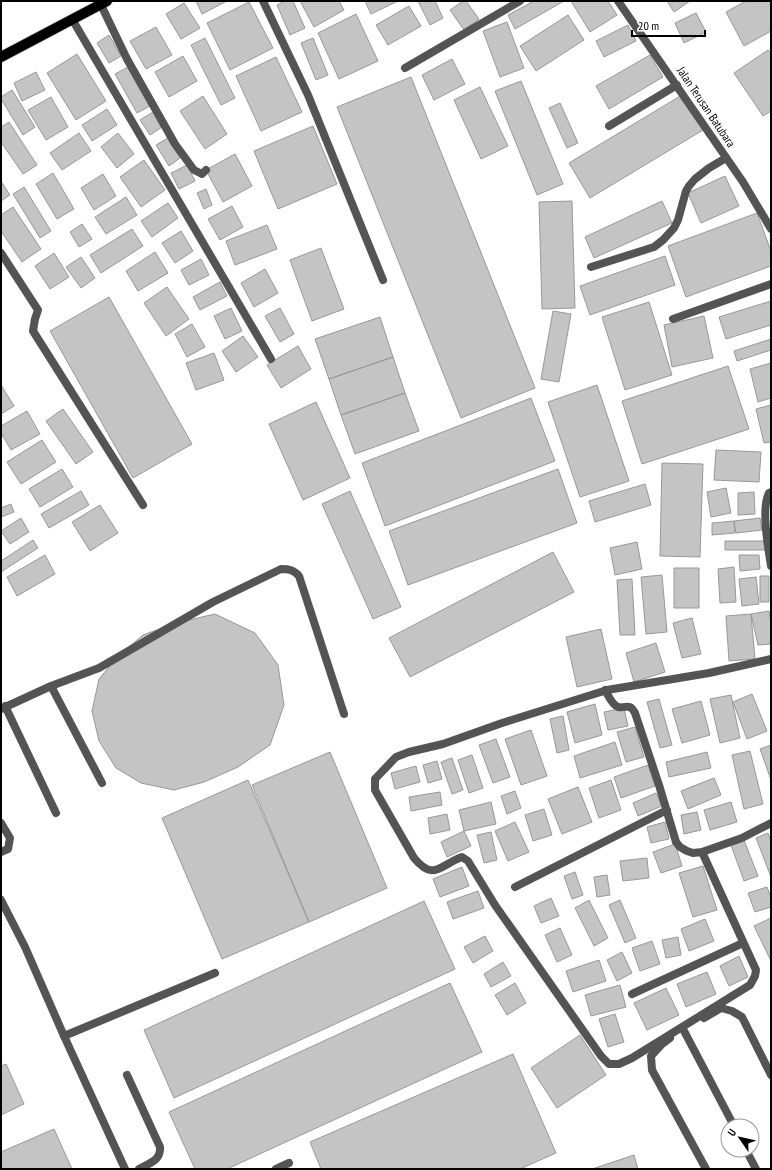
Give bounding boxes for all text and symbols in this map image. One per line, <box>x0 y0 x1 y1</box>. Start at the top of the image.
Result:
scale bar <box>632 12 705 38</box>
text: 20 m <box>638 18 659 33</box>
street label: Jalan Terusan Batubara <box>673 63 739 150</box>
north arrow <box>720 1118 760 1158</box>
text: U <box>724 1126 739 1139</box>

